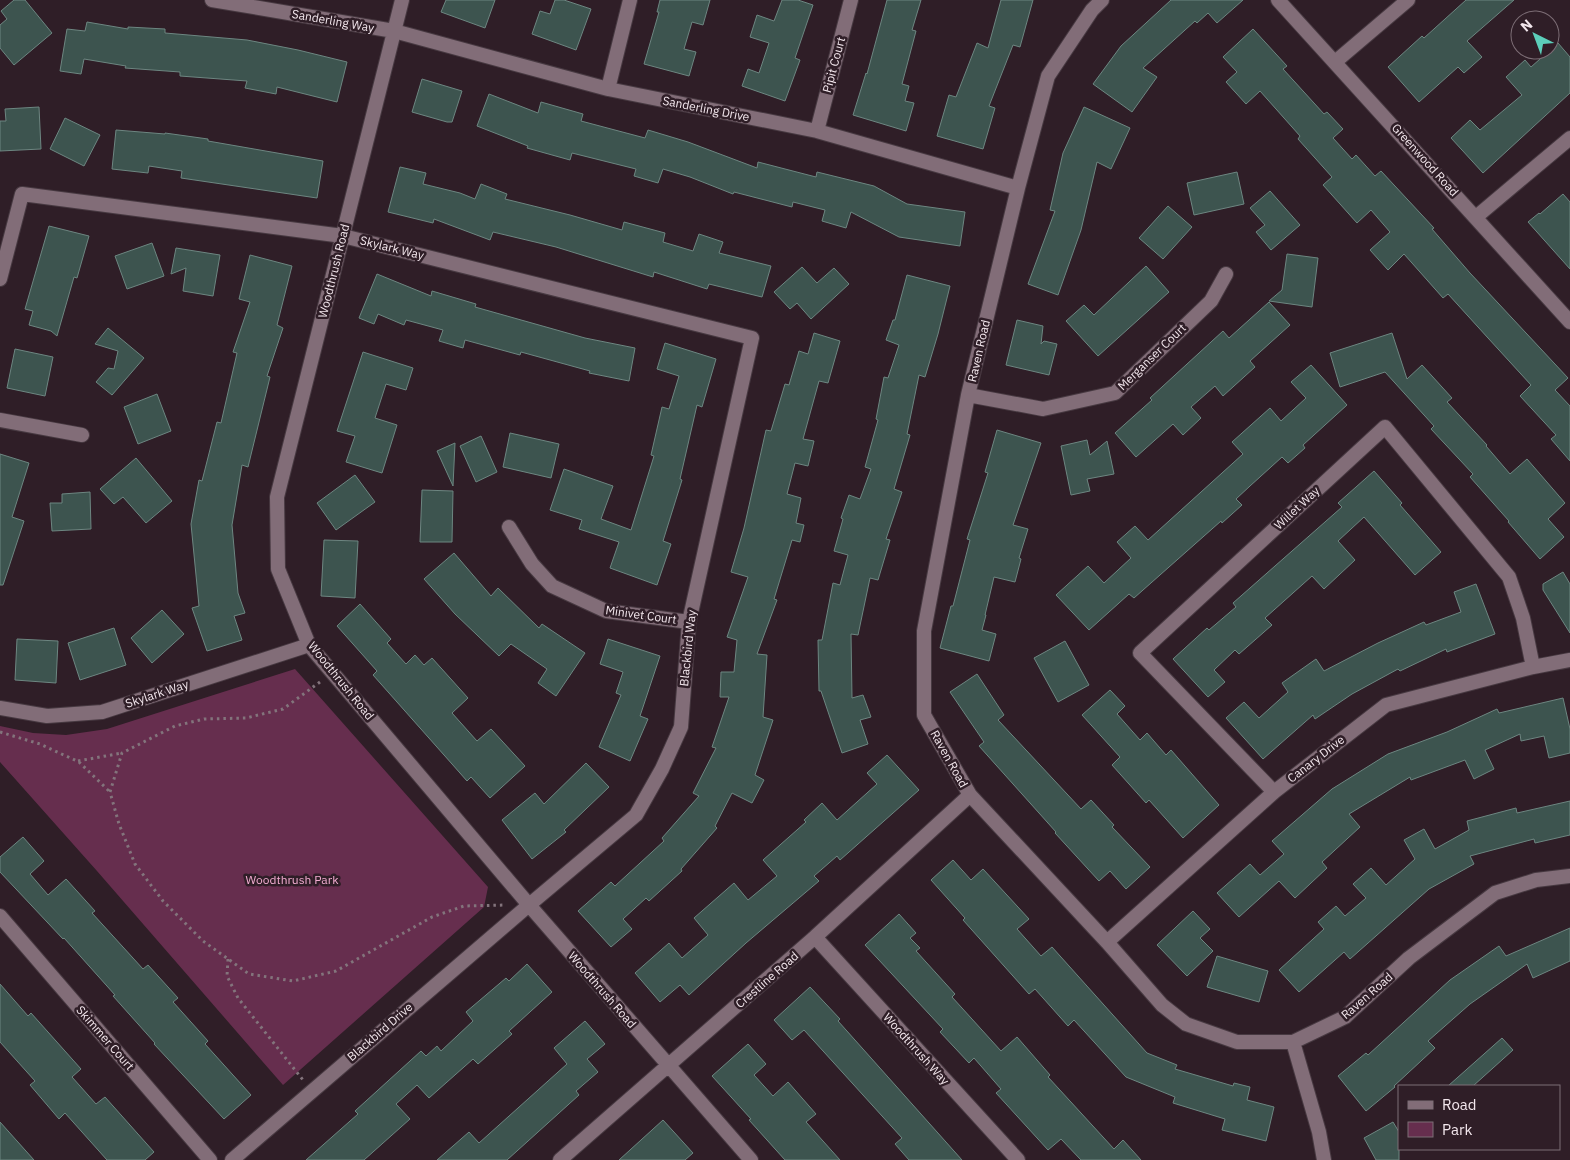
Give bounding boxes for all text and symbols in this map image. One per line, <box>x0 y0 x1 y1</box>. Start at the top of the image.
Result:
street label: Sanderling Way <box>291 6 375 35</box>
north arrow <box>1510 10 1560 60</box>
text: N <box>1517 15 1536 35</box>
street label: Pipit Court <box>819 35 848 94</box>
street label: Sanderling Drive <box>661 93 751 124</box>
street label: Greenwood Road <box>1389 120 1462 199</box>
street label: Woodthrush Road <box>315 222 352 319</box>
street label: Skylark Way <box>359 232 426 263</box>
street label: Raven Road <box>964 318 993 384</box>
street label: Merganser Court <box>1114 320 1189 393</box>
street label: Willet Way <box>1271 483 1323 532</box>
street label: Minivet Court <box>605 602 678 627</box>
street label: Blackbird Way <box>676 609 699 687</box>
street label: Woodthrush Road <box>305 639 378 723</box>
street label: Skylark Way <box>123 676 190 711</box>
street label: Raven Road <box>927 727 971 790</box>
street label: Canary Drive <box>1284 731 1348 786</box>
park label: Woodthrush Park <box>246 872 339 887</box>
street label: Woodthrush Road <box>565 948 640 1031</box>
street label: Crestline Road <box>732 948 801 1011</box>
street label: Raven Road <box>1338 969 1396 1022</box>
street label: Blackbird Drive <box>344 999 416 1064</box>
street label: Skimmer Court <box>73 1002 138 1073</box>
street label: Woodthrush Way <box>880 1010 953 1088</box>
legend <box>1398 1085 1560 1150</box>
text: Road <box>1442 1095 1477 1114</box>
text: Park <box>1442 1120 1472 1139</box>

